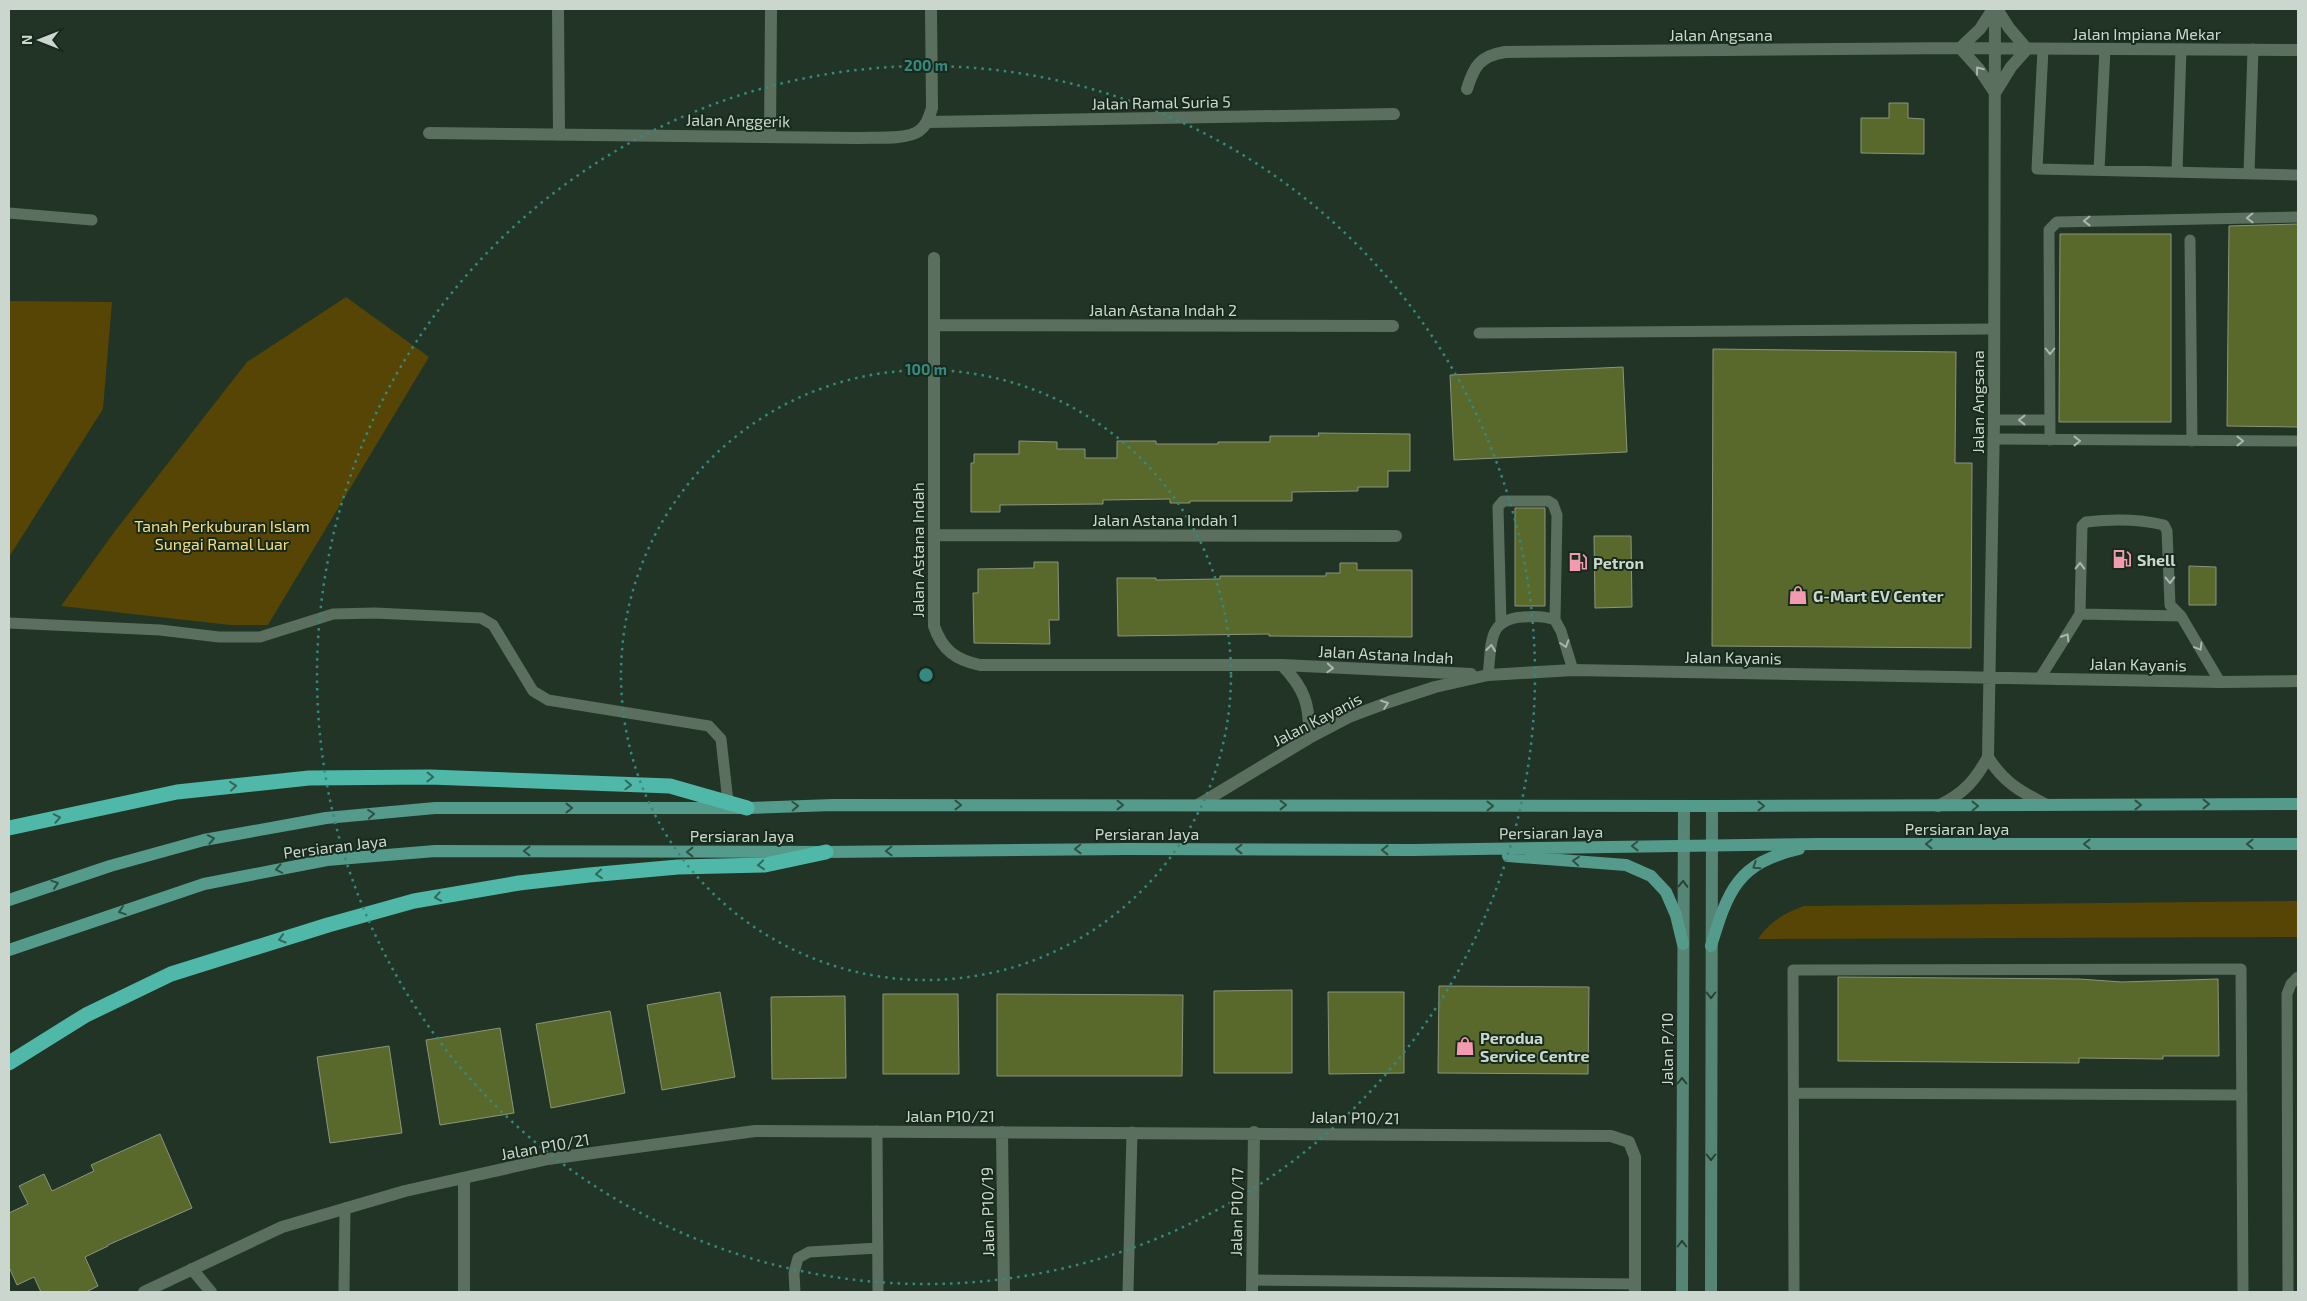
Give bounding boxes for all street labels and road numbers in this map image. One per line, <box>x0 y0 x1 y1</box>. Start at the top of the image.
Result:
street label: Jalan Impiana Mekar <box>2073 24 2222 43</box>
street label: Jalan Angsana <box>1669 25 1773 44</box>
street label: Jalan Ramal Suria 5 <box>1091 91 1231 113</box>
street label: Jalan Anggerik <box>686 110 790 130</box>
street label: Jalan Astana Indah 2 <box>1089 300 1237 319</box>
street label: Jalan Angsana <box>1968 350 1987 454</box>
street label: Jalan Astana Indah <box>908 482 927 618</box>
street label: Jalan Astana Indah 1 <box>1092 510 1238 529</box>
street label: Jalan Astana Indah <box>1318 641 1454 667</box>
street label: Jalan Kayanis <box>1684 647 1782 667</box>
street label: Jalan Kayanis <box>2089 654 2187 674</box>
street label: Jalan Kayanis <box>1269 688 1365 750</box>
street label: Persiaran Jaya <box>1905 819 2009 838</box>
street label: Persiaran Jaya <box>1499 822 1603 842</box>
street label: Persiaran Jaya <box>1095 824 1199 843</box>
street label: Persiaran Jaya <box>690 826 794 845</box>
street label: Persiaran Jaya <box>282 830 388 862</box>
street label: Jalan P/10 <box>1657 1012 1676 1086</box>
street label: Jalan P10/21 <box>905 1106 995 1125</box>
street label: Jalan P10/21 <box>1310 1107 1400 1127</box>
street label: Jalan P10/21 <box>499 1129 591 1163</box>
street label: Jalan P10/19 <box>977 1167 997 1257</box>
street label: Jalan P10/17 <box>1226 1167 1246 1257</box>

